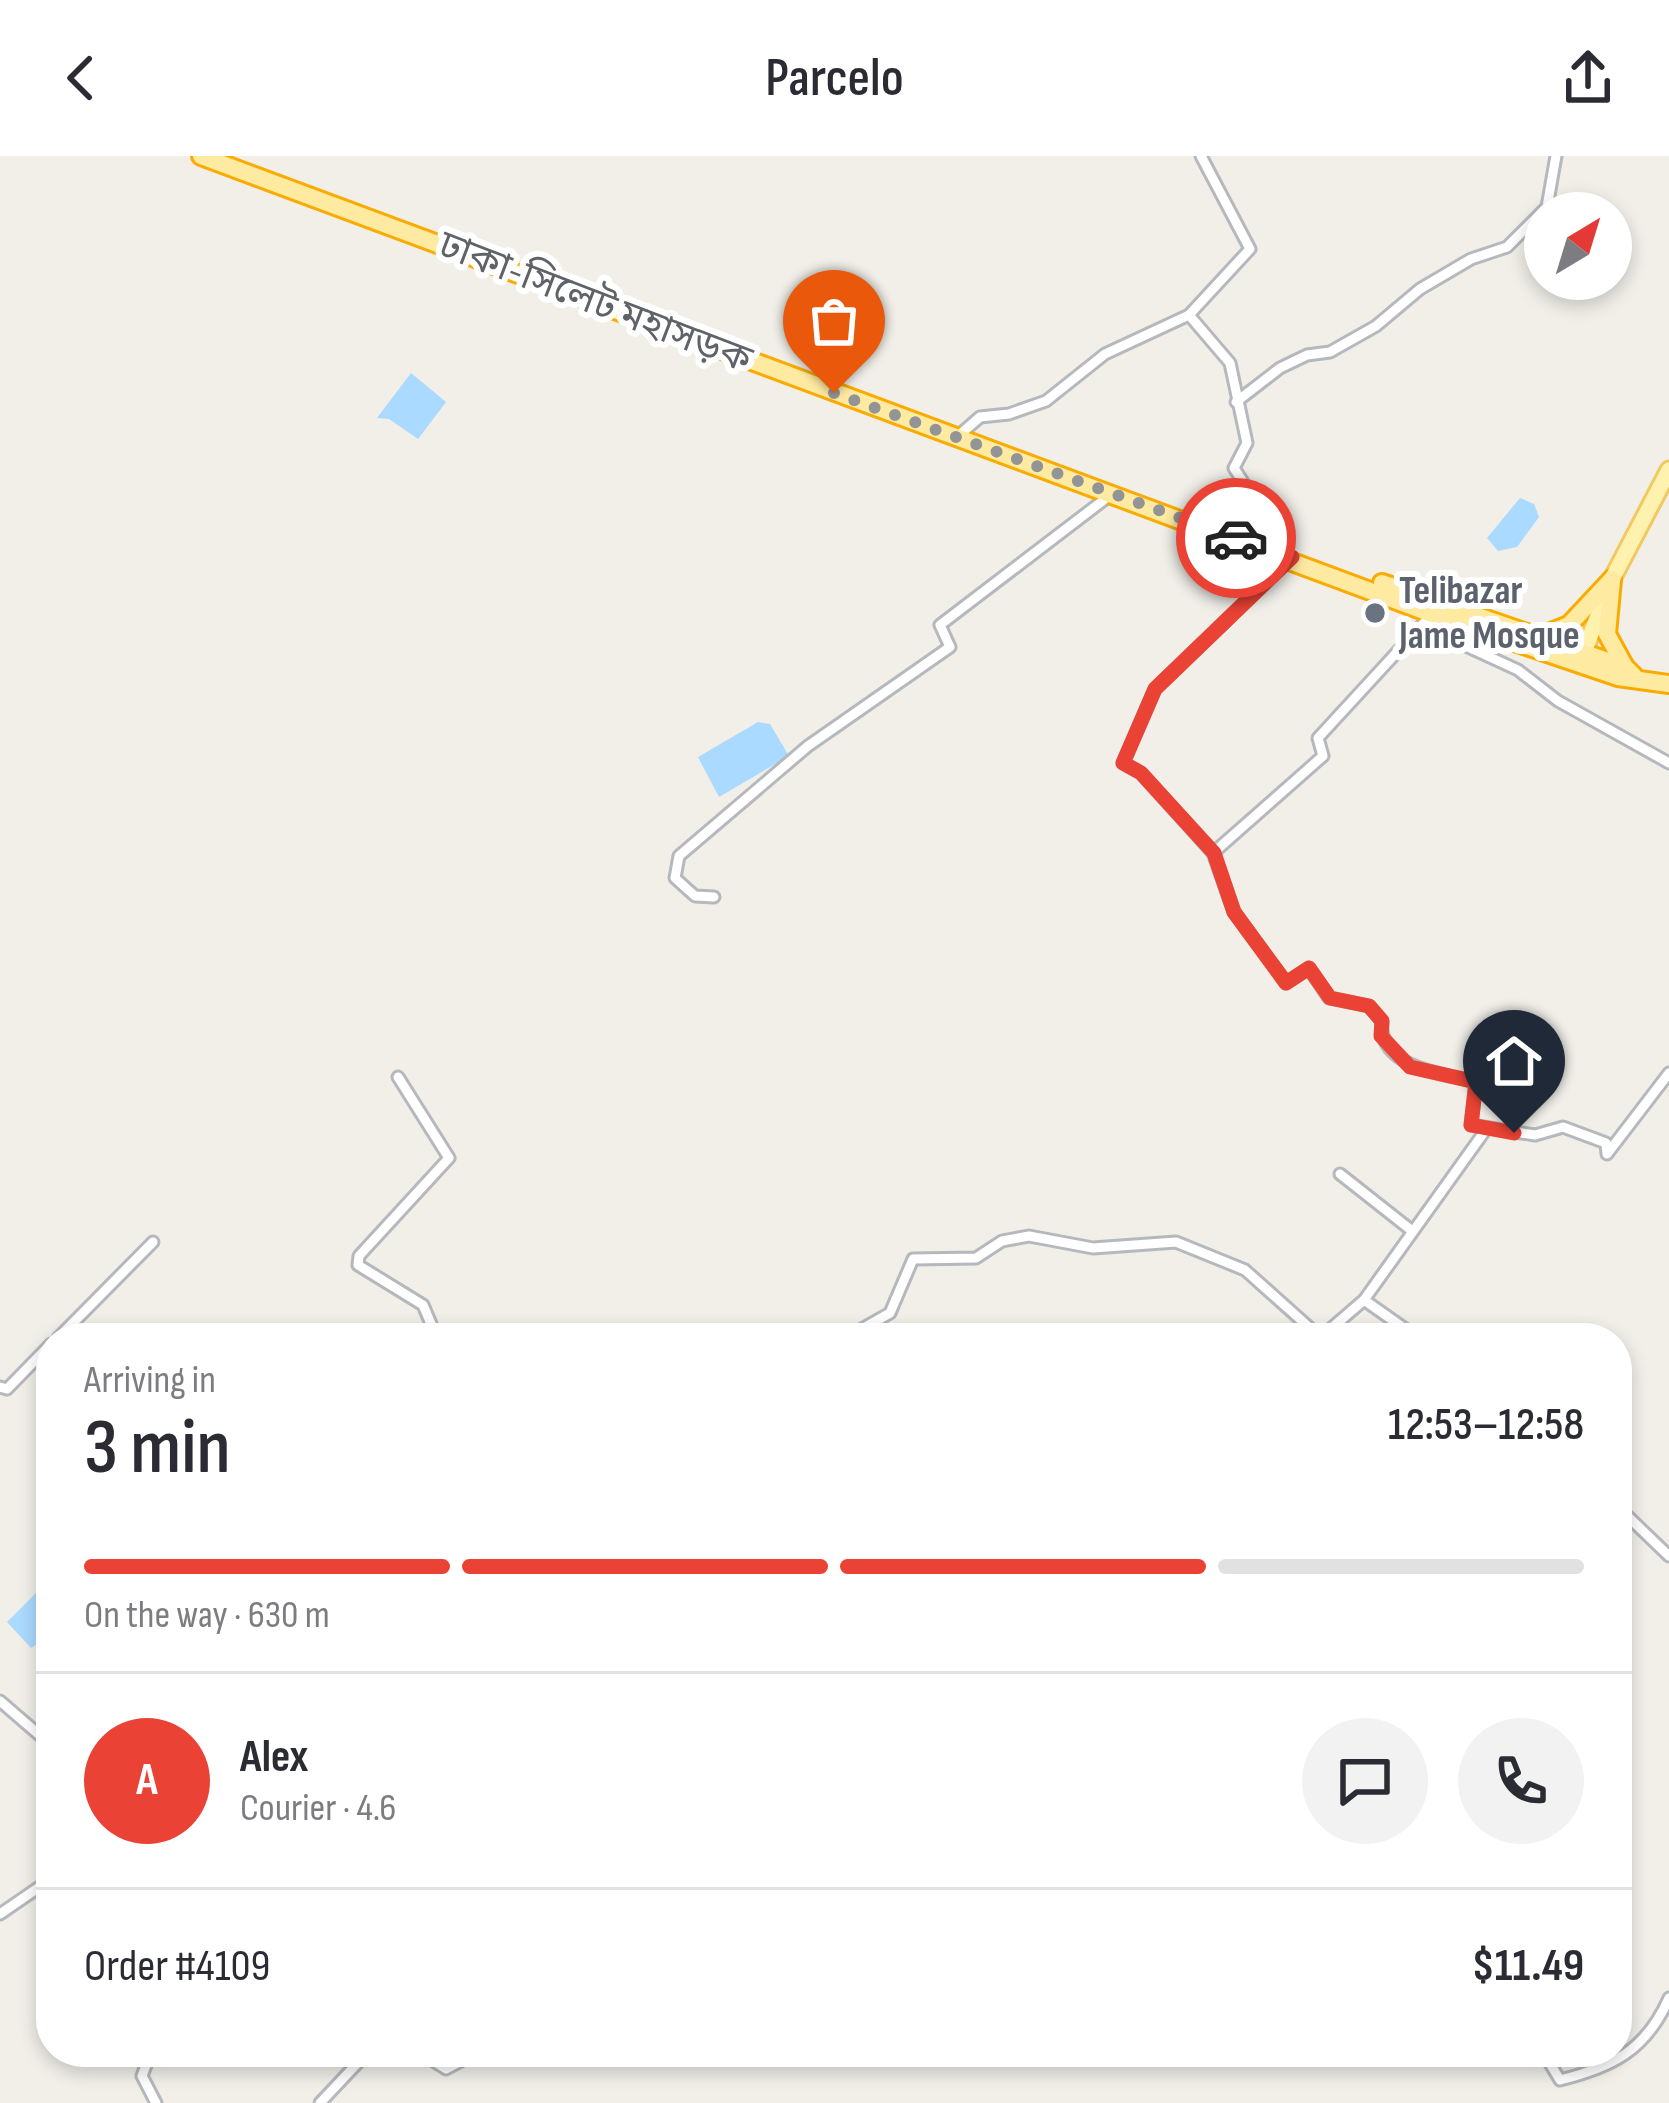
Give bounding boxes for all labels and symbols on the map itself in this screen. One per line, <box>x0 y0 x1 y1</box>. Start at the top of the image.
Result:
north arrow <box>1524 192 1632 300</box>
street label: ঢাকা-সিলেট মহাসড়ক <box>431 221 759 384</box>
pin <box>783 270 885 393</box>
courier <box>1176 478 1296 598</box>
place label: Telibazar Jame Mosque <box>1398 568 1580 660</box>
marker: Telibazar Jame Mosque <box>1362 600 1388 626</box>
pin <box>1463 1010 1565 1133</box>

